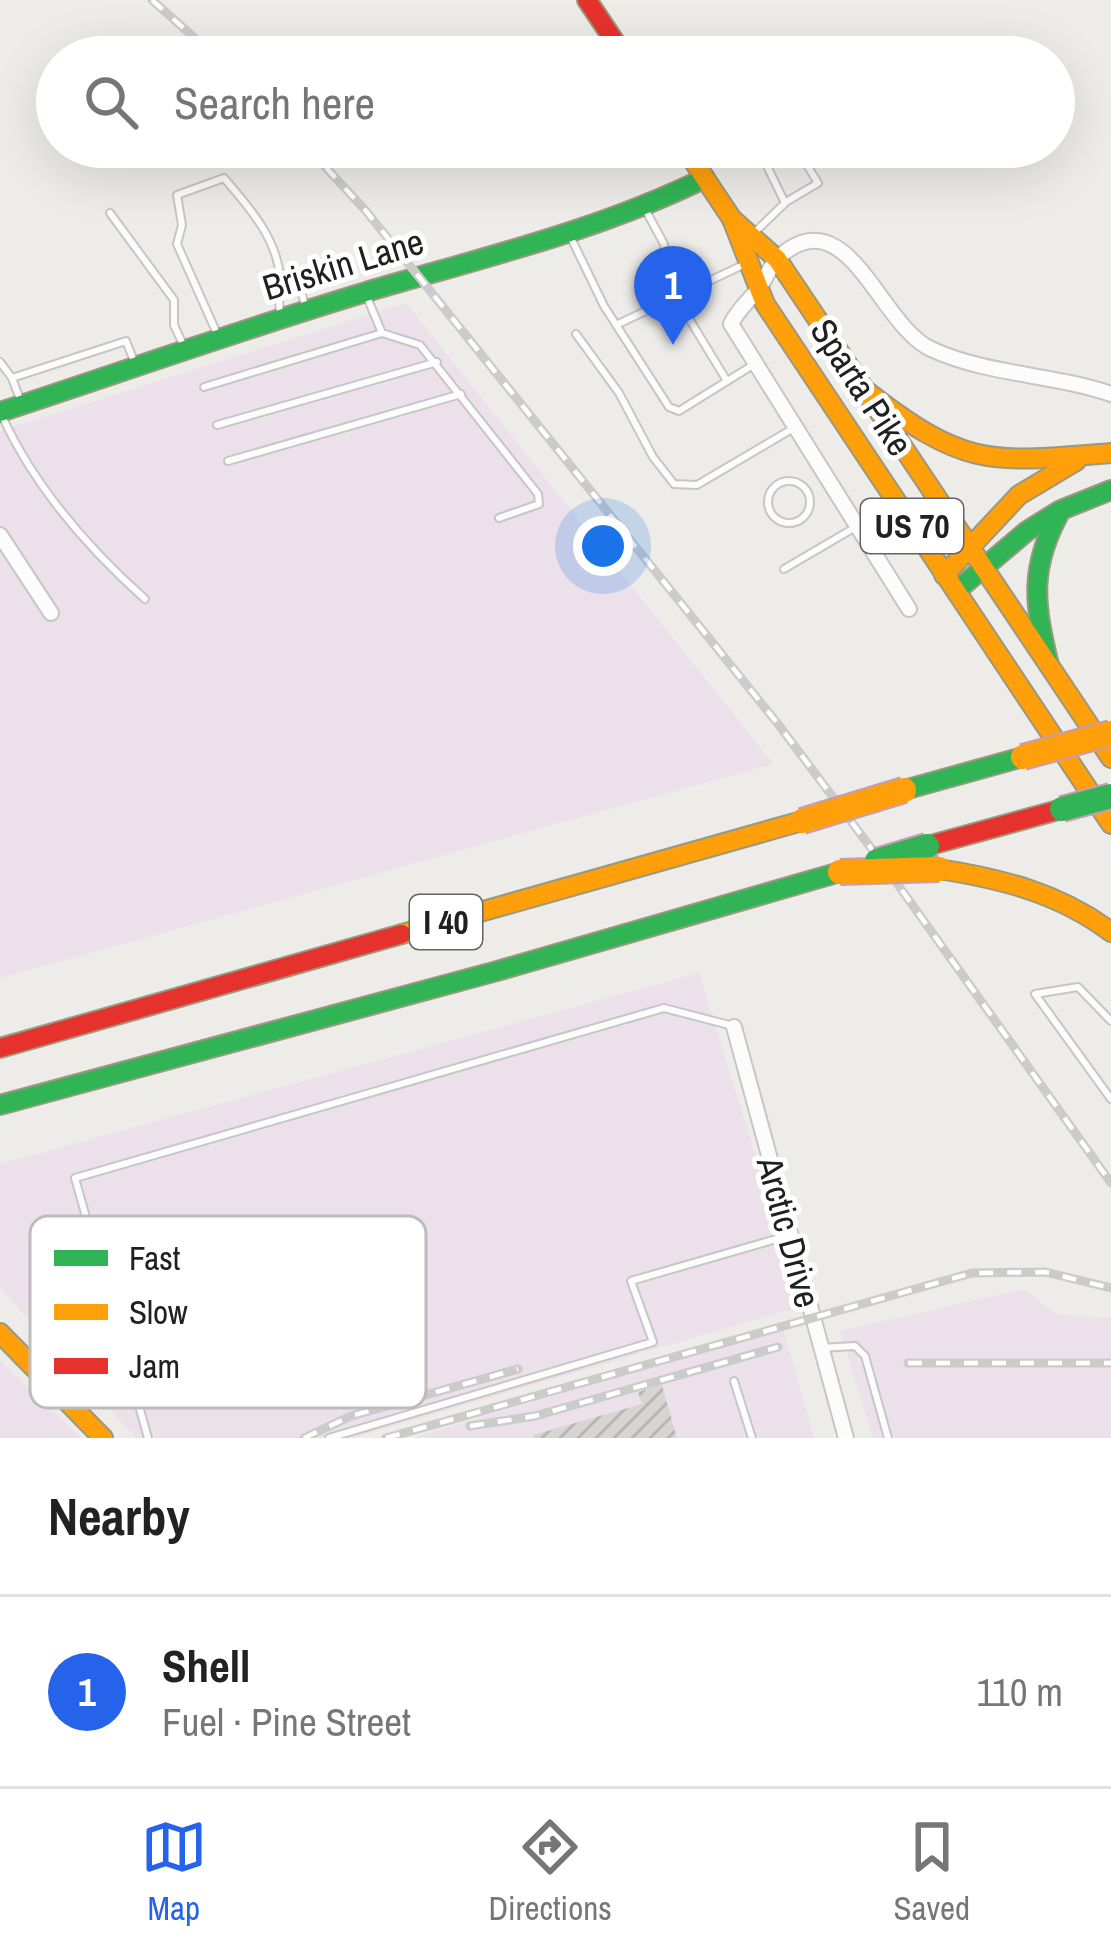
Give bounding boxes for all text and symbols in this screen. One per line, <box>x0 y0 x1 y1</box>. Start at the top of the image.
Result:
search box <box>36 36 1075 168</box>
icon: search <box>78 69 144 135</box>
text: Search here <box>174 72 375 133</box>
street label: Briskin Lane <box>257 217 429 311</box>
pin: 1 <box>634 246 712 345</box>
street label: Sparta Pike <box>800 309 924 465</box>
road number: US 70 <box>861 499 963 553</box>
your location <box>573 516 633 576</box>
road number: I 40 <box>410 895 482 949</box>
street label: Arctic Drive <box>746 1150 832 1313</box>
legend <box>30 1216 426 1408</box>
text: Fast <box>129 1236 180 1280</box>
text: Slow <box>129 1290 188 1334</box>
text: Jam <box>129 1344 180 1388</box>
text: Nearby <box>48 1482 190 1551</box>
text: Shell <box>162 1635 250 1696</box>
text: 1 <box>78 1666 96 1718</box>
text: 110 m <box>976 1666 1063 1718</box>
text: Fuel · Pine Street <box>162 1696 411 1748</box>
tab: Map <box>141 1814 207 1930</box>
tab: Directions <box>488 1814 612 1930</box>
tab: Saved <box>893 1814 970 1930</box>

